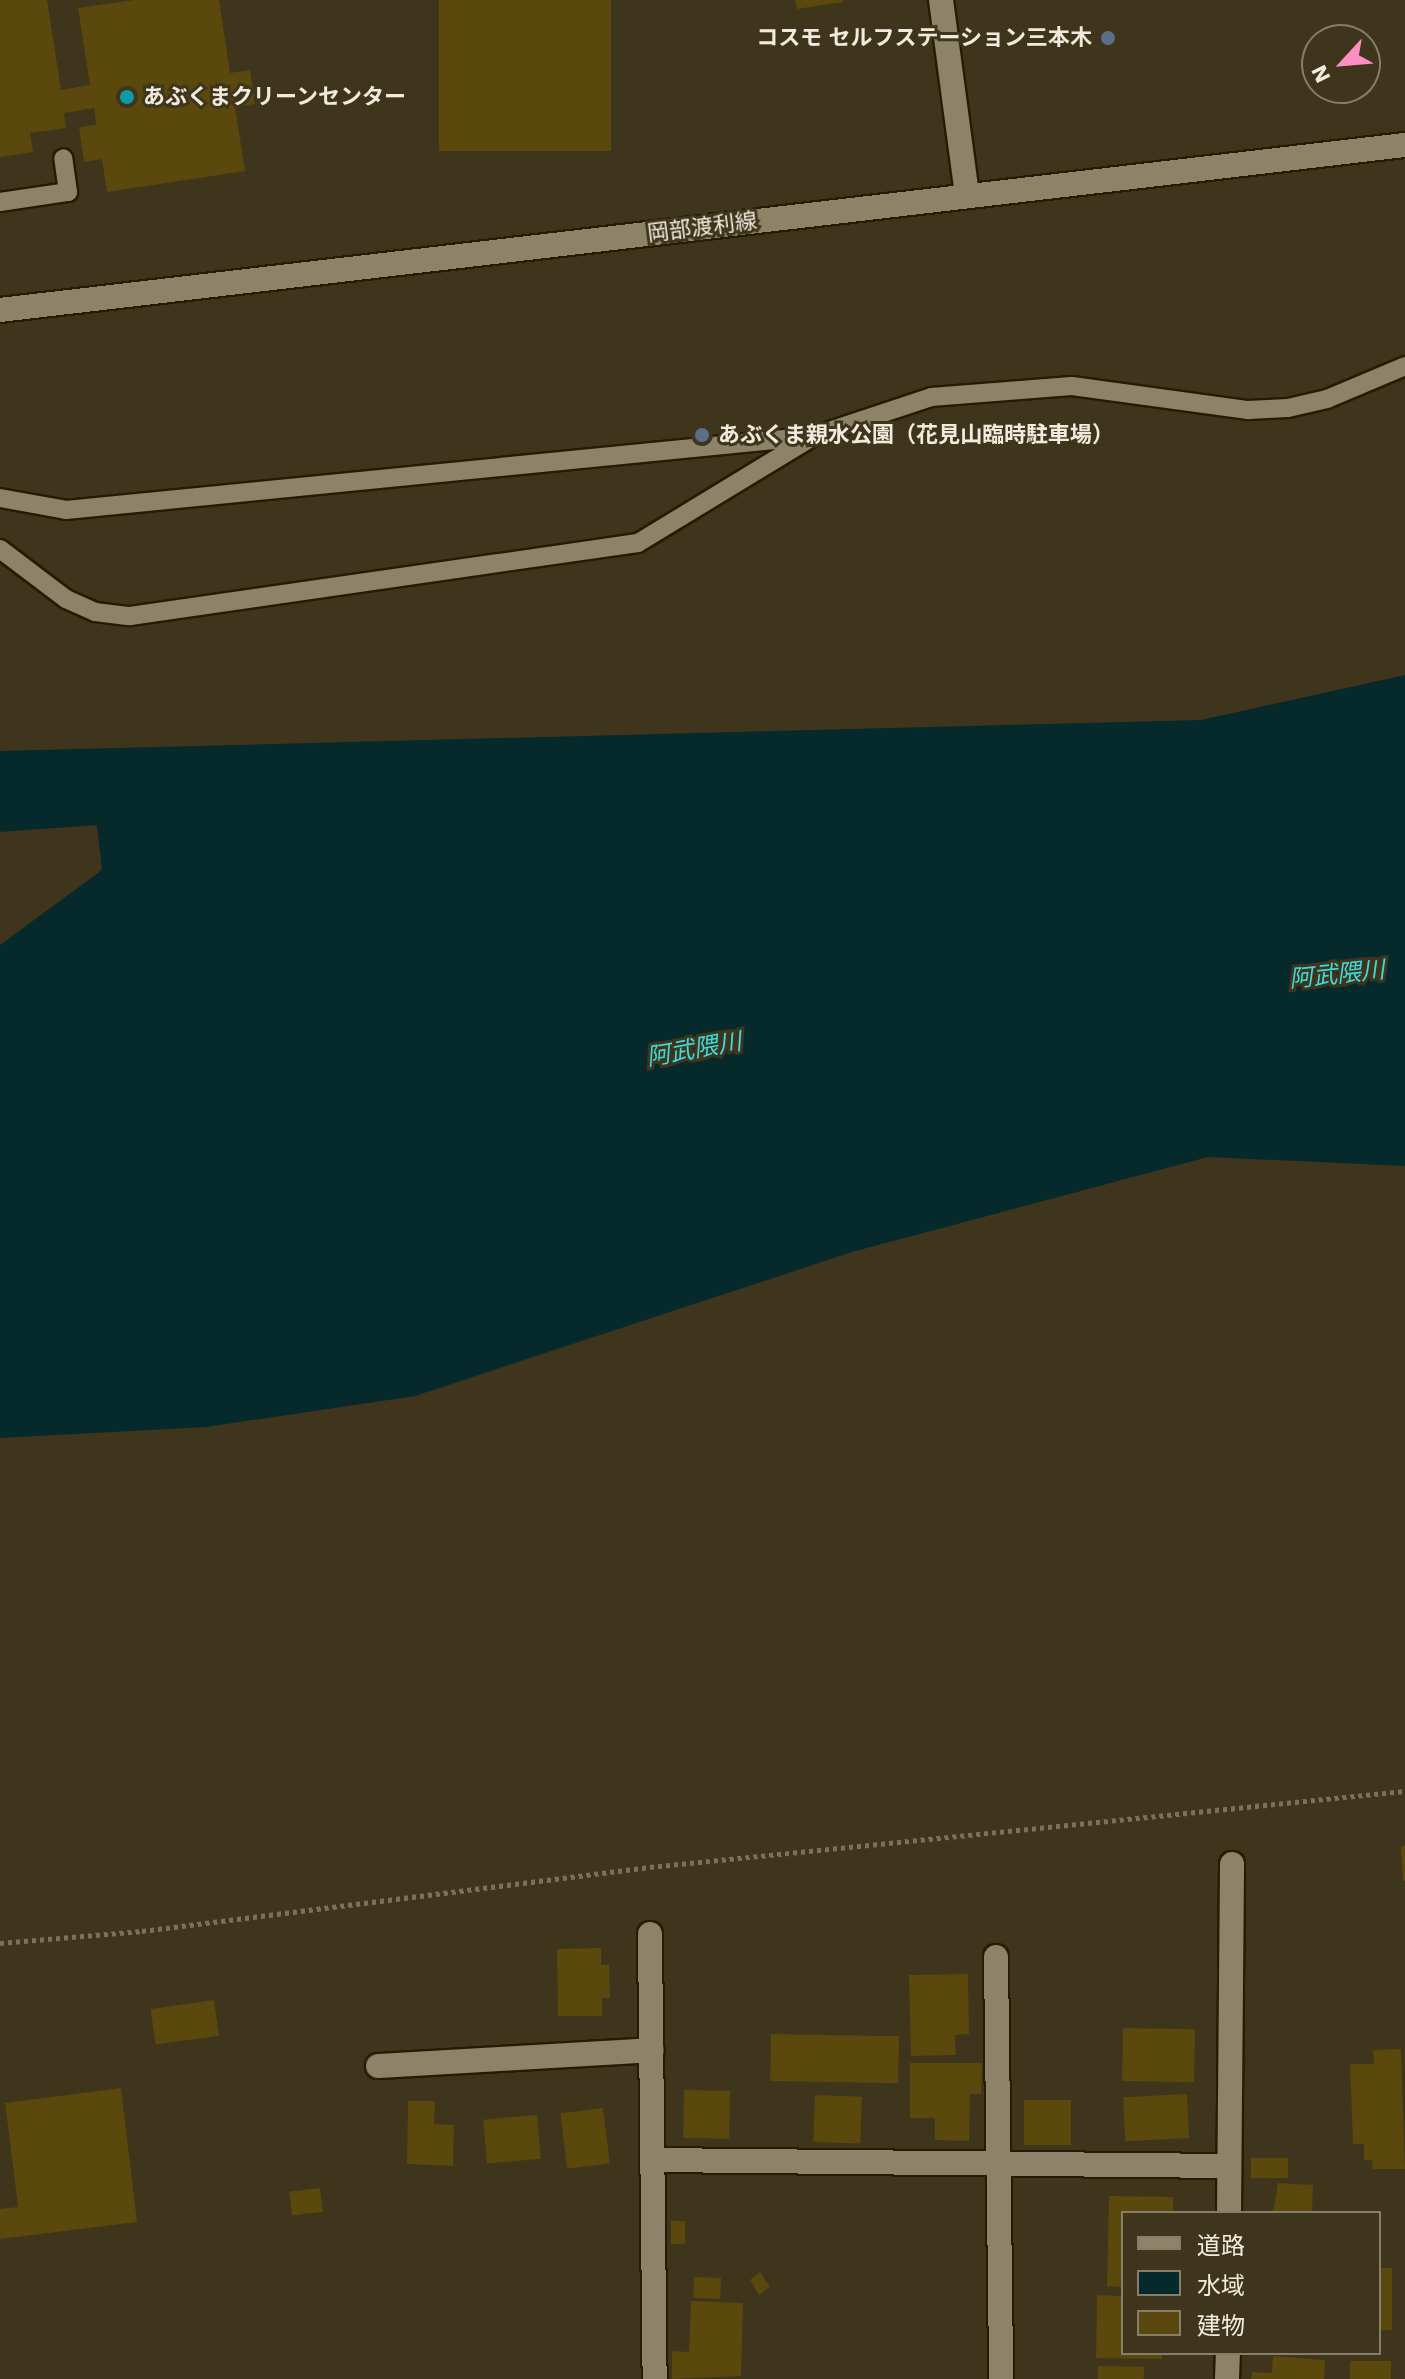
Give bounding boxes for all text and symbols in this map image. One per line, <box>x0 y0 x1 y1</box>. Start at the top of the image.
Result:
north arrow <box>1301 24 1381 104</box>
place label: コスモ セルフステーション三本木 <box>756 25 1092 51</box>
marker: コスモ セルフステーション三本木 <box>1099 29 1117 47</box>
text: N <box>1306 61 1336 87</box>
place label: あぶくまクリーンセンター <box>143 84 407 110</box>
marker: あぶくまクリーンセンター <box>118 88 136 106</box>
street label: 岡部渡利線 <box>646 207 758 247</box>
place label: あぶくま親水公園（花見山臨時駐車場） <box>718 422 1114 448</box>
marker: あぶくま親水公園（花見山臨時駐車場） <box>693 426 711 444</box>
water label: 阿武隈川 <box>1288 956 1386 994</box>
water label: 阿武隈川 <box>644 1027 744 1073</box>
legend <box>1121 2211 1381 2355</box>
text: 道路 <box>1197 2232 1245 2260</box>
text: 水域 <box>1197 2272 1245 2300</box>
text: 建物 <box>1197 2312 1245 2340</box>

